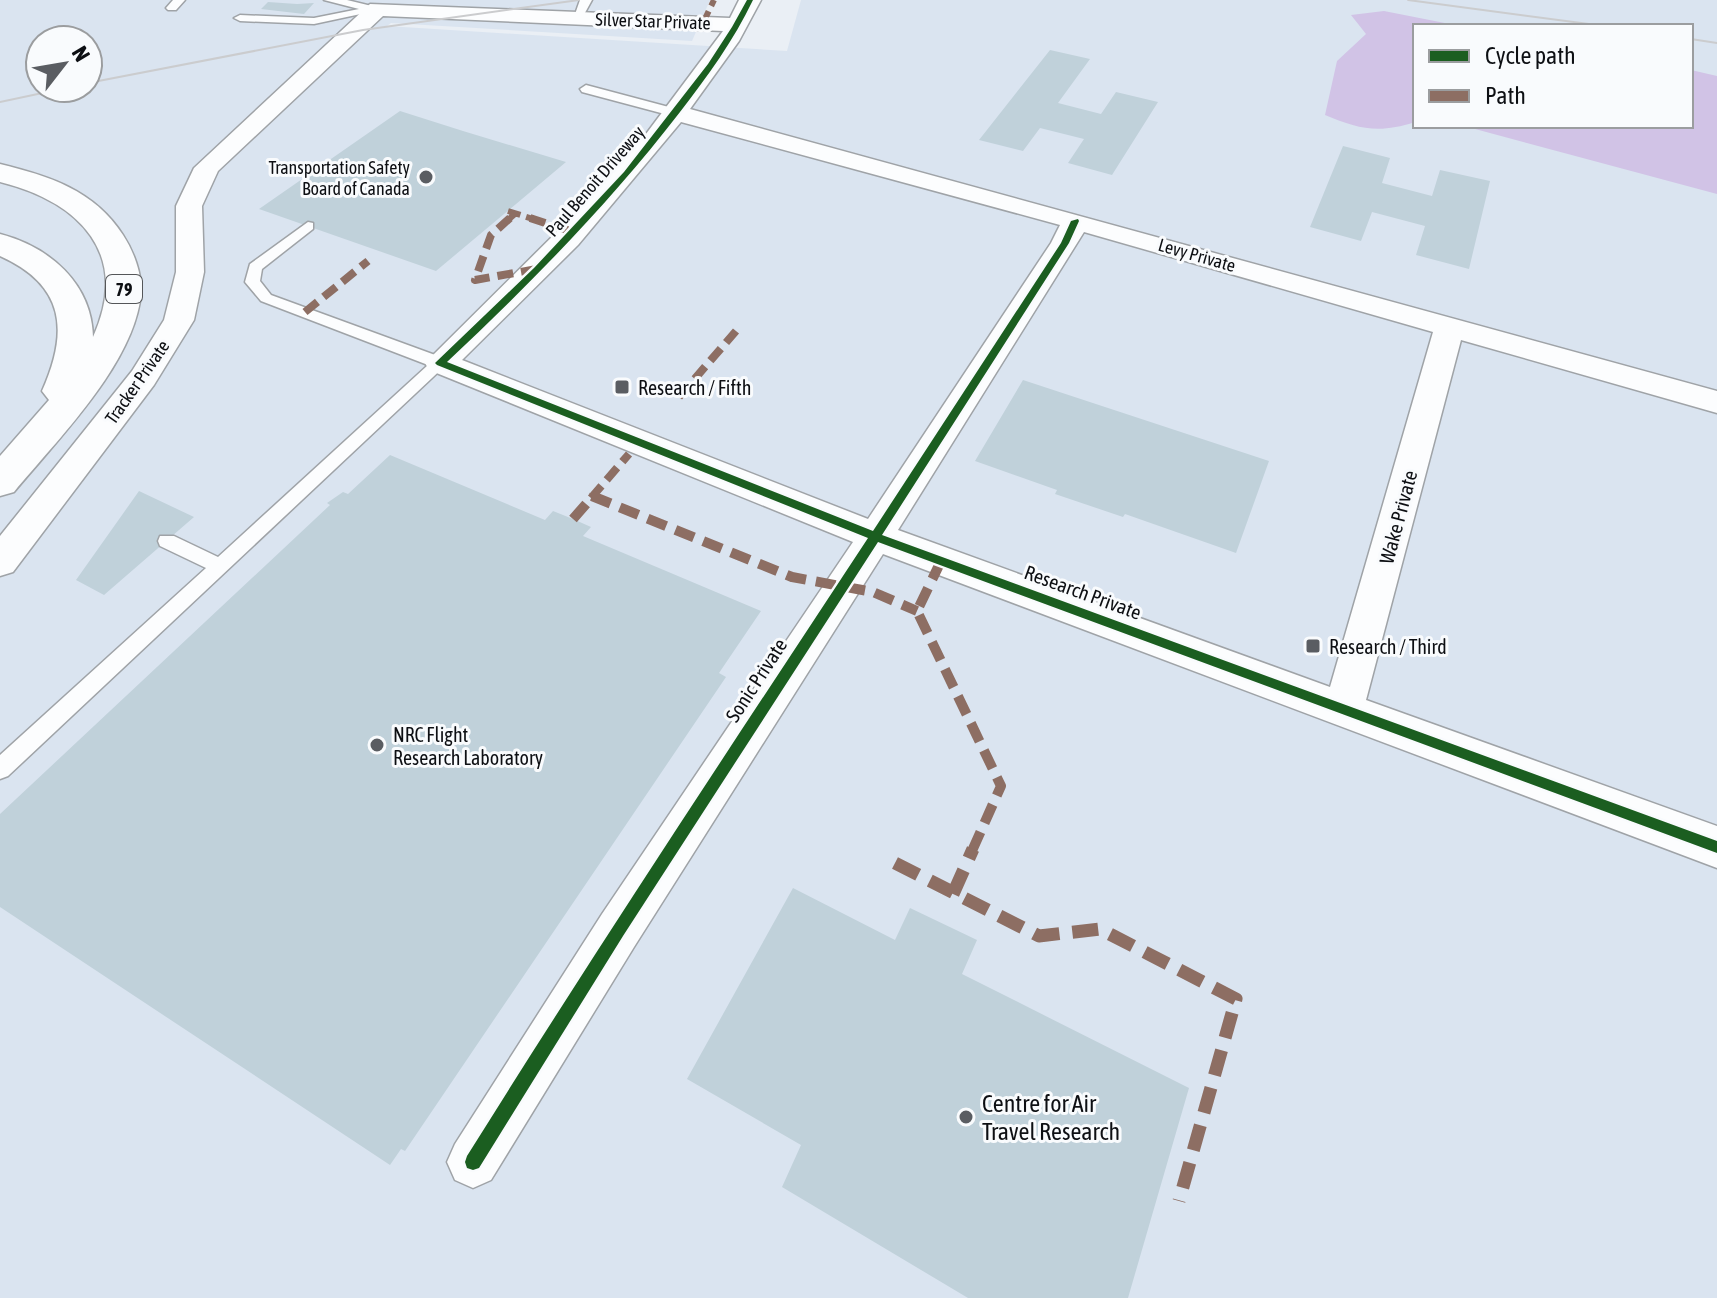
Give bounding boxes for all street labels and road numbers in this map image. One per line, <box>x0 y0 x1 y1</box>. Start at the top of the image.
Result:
street label: Silver Star Private <box>595 8 711 34</box>
street label: Paul Benoit Driveway <box>541 121 649 241</box>
street label: Levy Private <box>1156 234 1238 276</box>
road number: 79 <box>106 275 142 303</box>
street label: Tracker Private <box>100 336 174 428</box>
street label: Wake Private <box>1375 468 1421 566</box>
street label: Research Private <box>1021 560 1145 624</box>
street label: Sonic Private <box>721 634 791 726</box>

